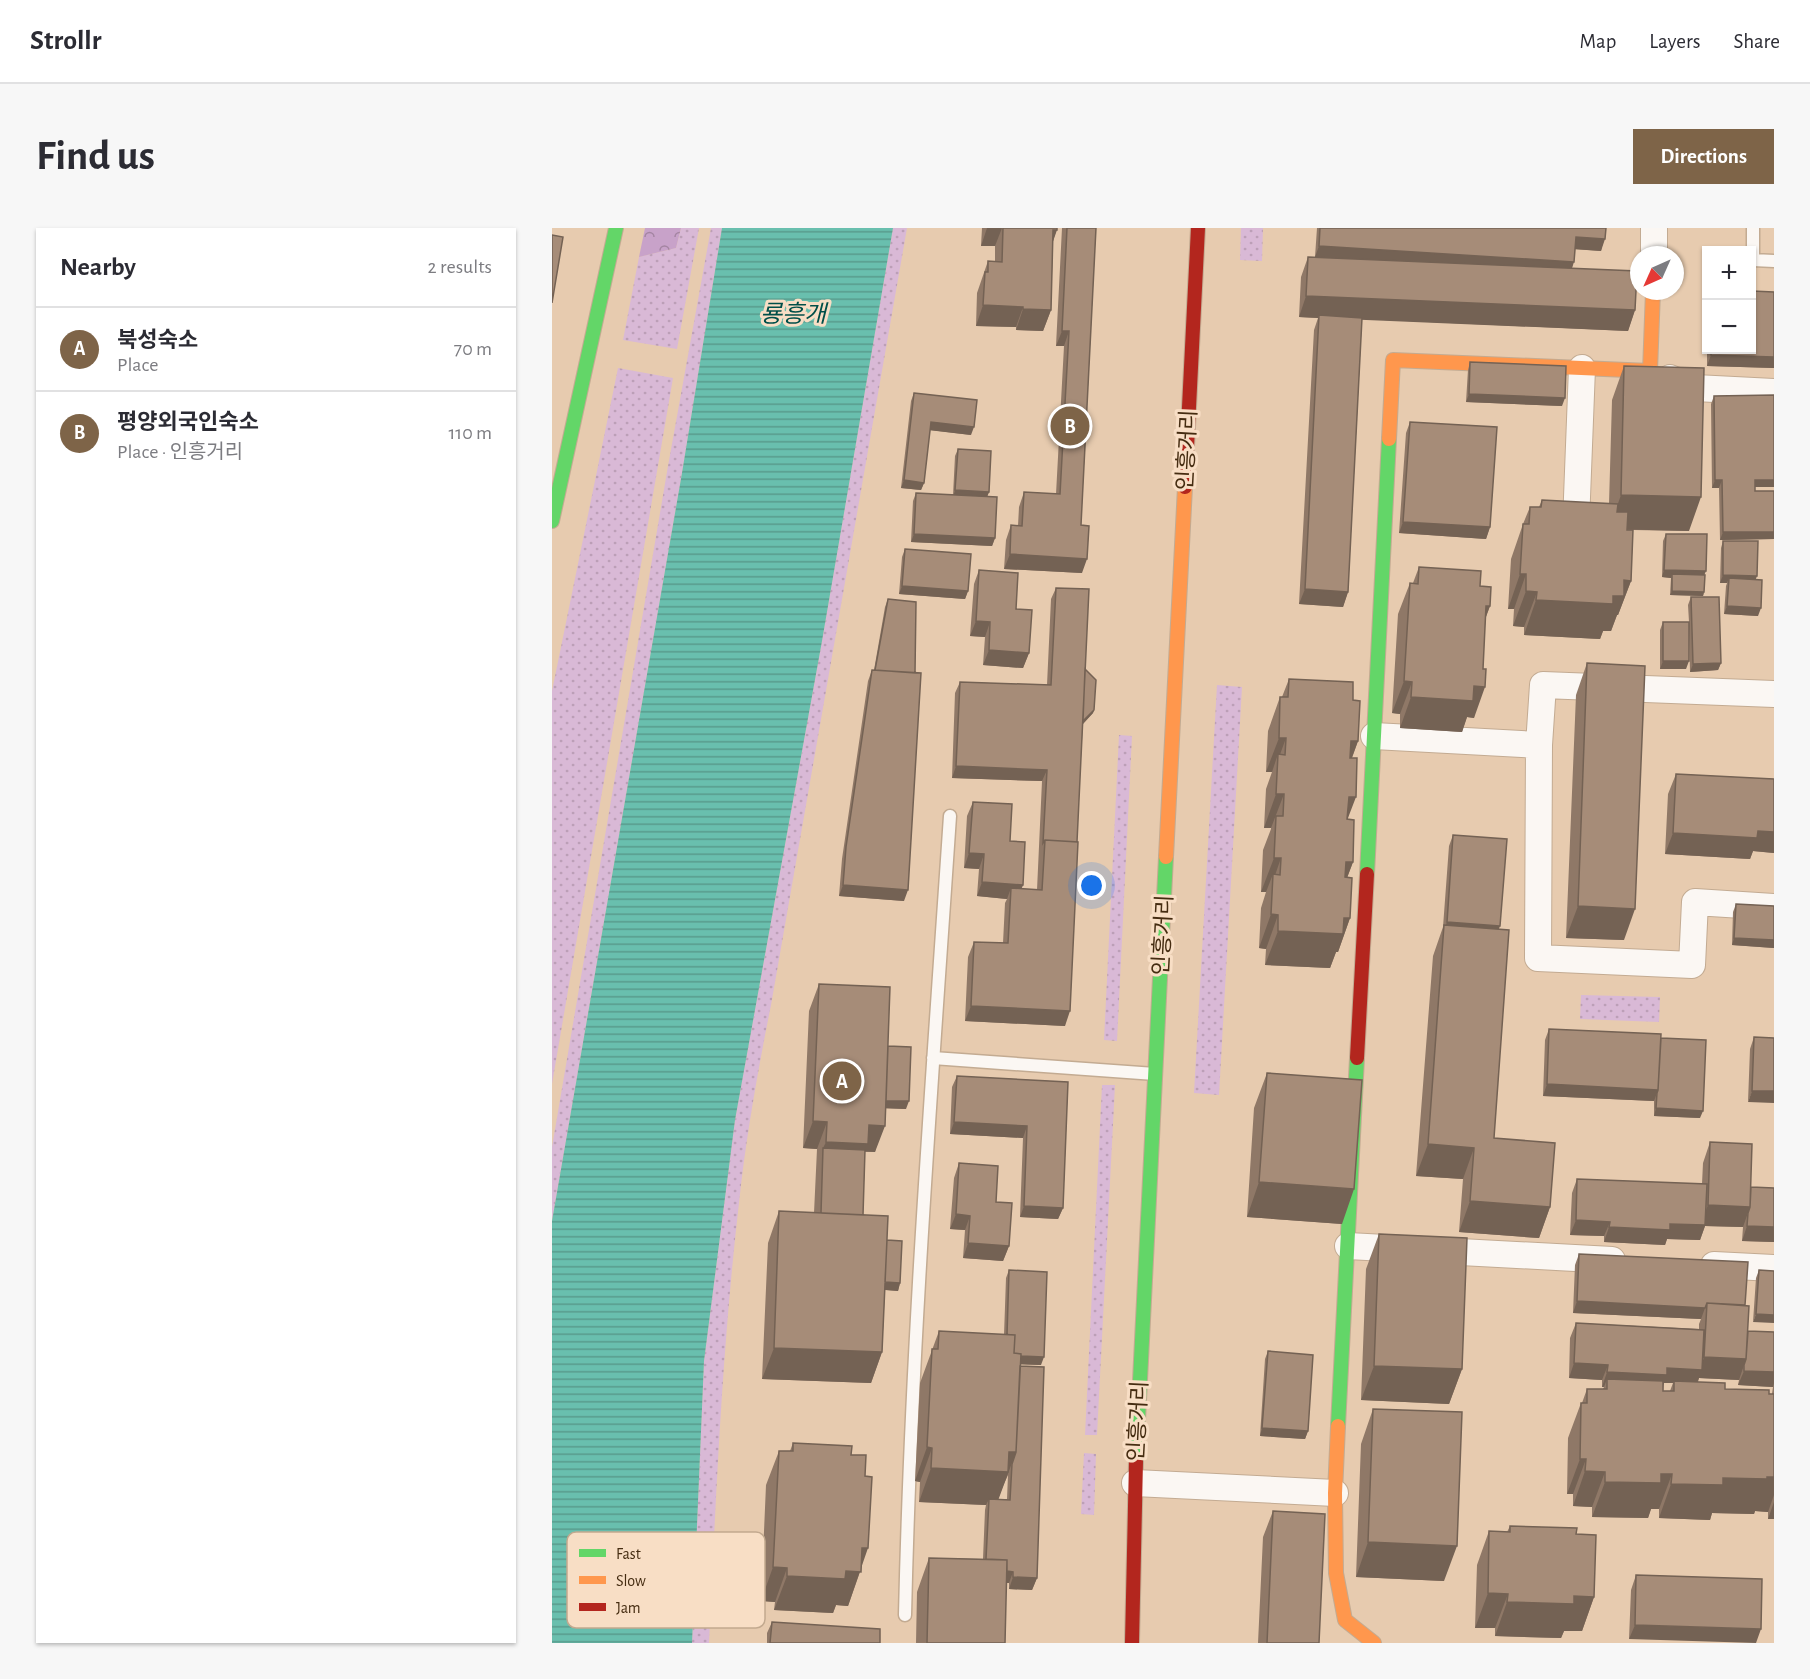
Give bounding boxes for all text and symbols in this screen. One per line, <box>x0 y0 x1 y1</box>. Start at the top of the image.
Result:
text: Strollr <box>30 27 101 55</box>
text: Map <box>1580 31 1616 52</box>
text: Layers <box>1649 31 1700 52</box>
text: Share <box>1733 31 1780 52</box>
button: Directions <box>1633 129 1774 184</box>
text: Find us <box>36 135 155 177</box>
north arrow <box>1630 246 1684 300</box>
map controls <box>1702 246 1756 354</box>
button: + <box>1702 246 1756 300</box>
text: Nearby <box>60 254 136 280</box>
text: 2 results <box>428 257 492 277</box>
button: − <box>1702 300 1756 354</box>
water label: 룡흥개 <box>760 301 829 327</box>
text: 북성숙소 <box>117 329 198 351</box>
text: A <box>74 339 86 359</box>
text: 70 m <box>454 339 492 359</box>
text: Place <box>117 355 158 375</box>
pin: B <box>1050 404 1090 448</box>
street label: 인흥거리 <box>1173 409 1200 491</box>
text: 평양외국인숙소 <box>117 411 259 433</box>
text: B <box>74 423 85 443</box>
text: 110 m <box>448 423 492 443</box>
text: Place · 인흥거리 <box>117 442 243 462</box>
your location <box>1077 871 1106 900</box>
street label: 인흥거리 <box>1149 894 1176 976</box>
pin: A <box>822 1058 862 1104</box>
street label: 인흥거리 <box>1124 1380 1151 1462</box>
legend <box>567 1532 765 1628</box>
text: Fast <box>616 1546 641 1562</box>
text: Slow <box>616 1573 646 1589</box>
text: Jam <box>616 1600 641 1616</box>

